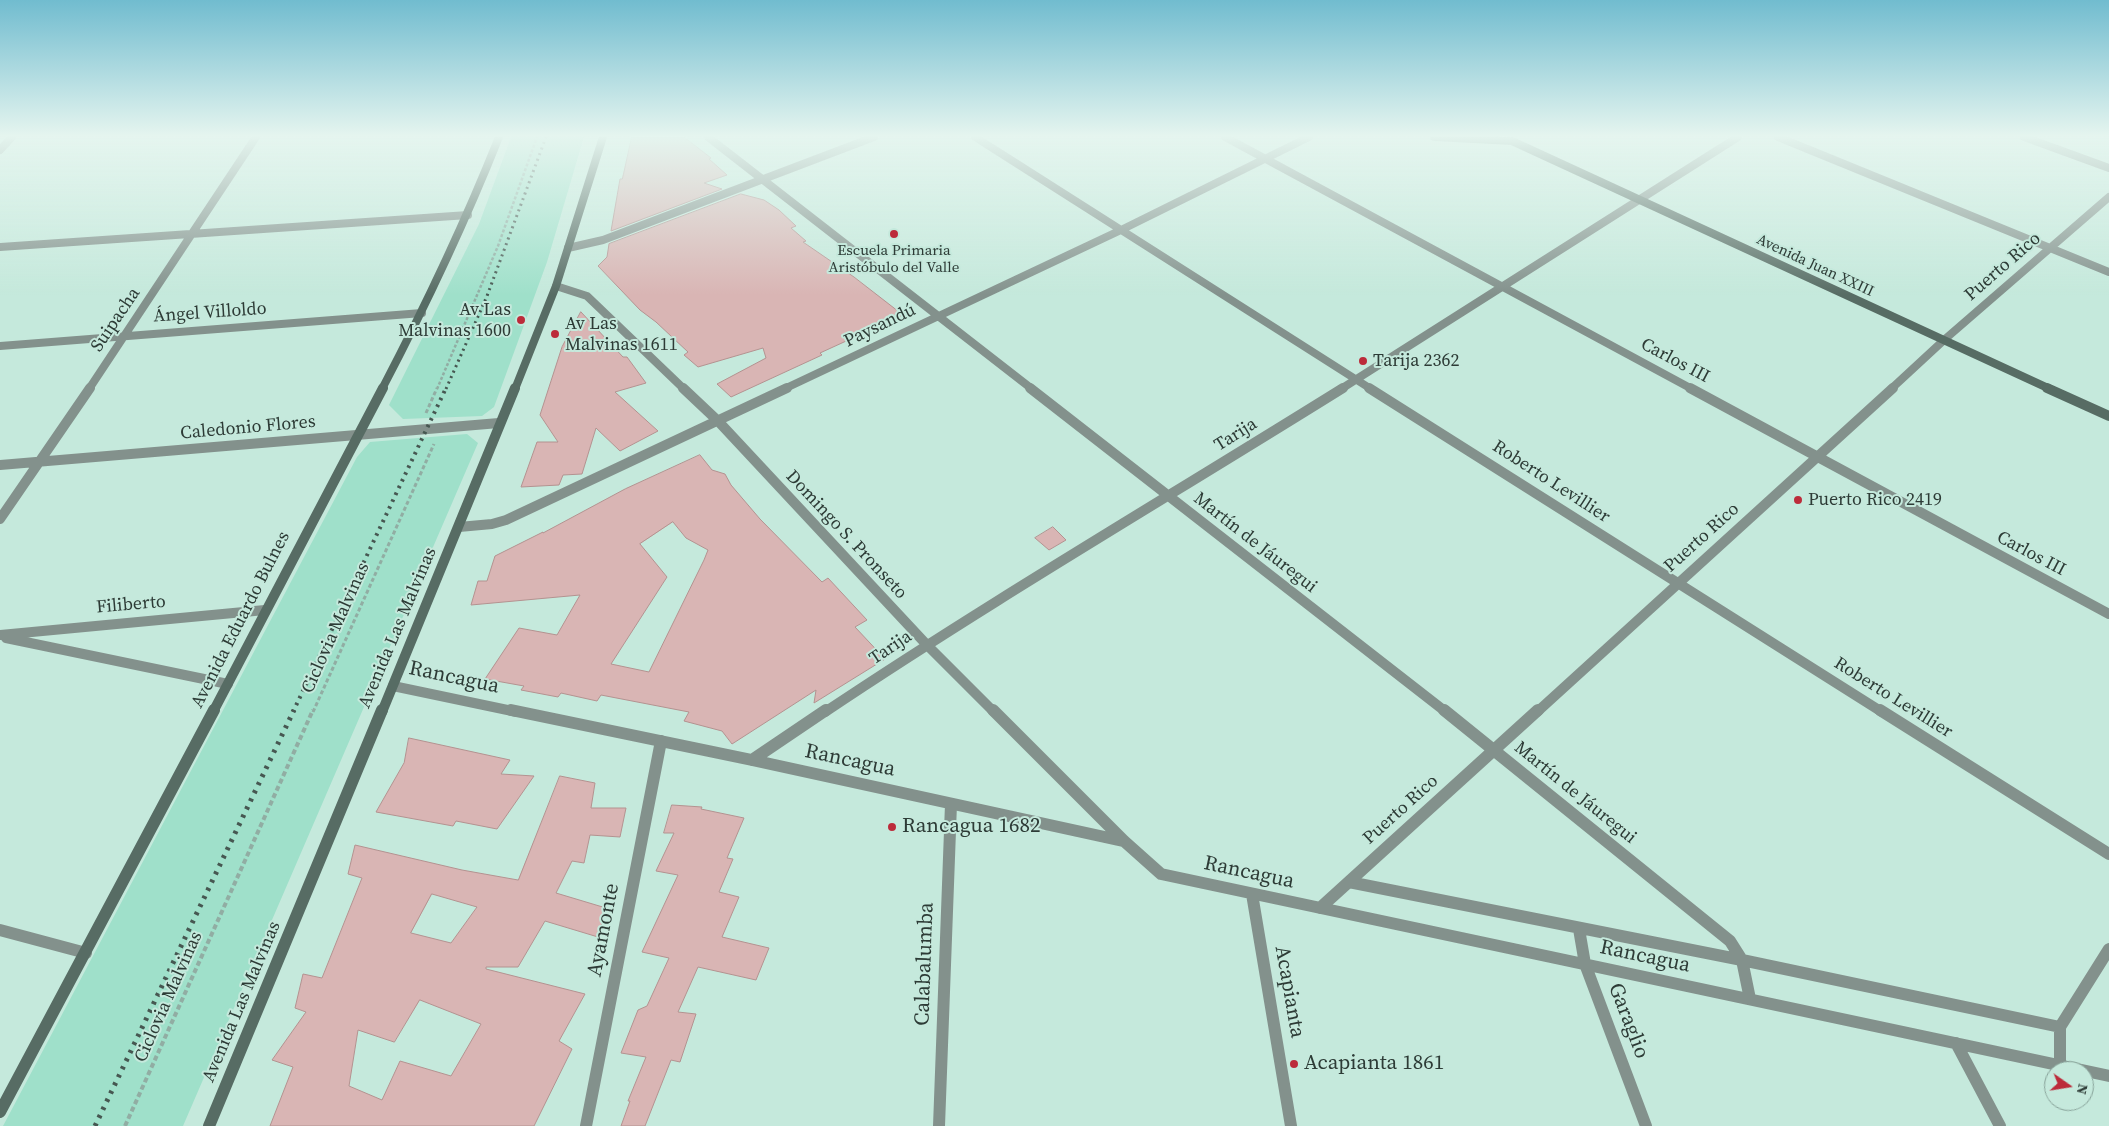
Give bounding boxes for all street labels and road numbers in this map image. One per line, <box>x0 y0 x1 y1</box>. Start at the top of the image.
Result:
street label: Puerto Rico <box>1961 228 2045 306</box>
street label: Avenida Juan XXIII <box>1754 231 1876 301</box>
street label: Suipacha <box>87 284 145 356</box>
street label: Ángel Villoldo <box>153 298 267 328</box>
street label: Paysandú <box>841 299 919 353</box>
street label: Carlos III <box>1637 334 1713 388</box>
street label: Caledonio Flores <box>180 411 316 445</box>
street label: Tarija <box>1211 414 1261 456</box>
street label: Roberto Levillier <box>1488 436 1614 528</box>
street label: Domingo S. Pronseto <box>781 466 911 604</box>
street label: Martín de Jáuregui <box>1189 488 1321 598</box>
street label: Puerto Rico <box>1660 499 1744 577</box>
street label: Carlos III <box>1993 527 2069 581</box>
street label: Avenida Eduardo Bulnes <box>187 528 295 712</box>
street label: Avenida Las Malvinas <box>354 544 442 712</box>
street label: Ciclovia Malvinas <box>297 559 375 697</box>
street label: Filiberto <box>95 591 167 619</box>
street label: Tarija <box>866 626 916 670</box>
street label: Roberto Levillier <box>1830 653 1956 743</box>
street label: Rancagua <box>407 656 501 700</box>
street label: Martín de Jáuregui <box>1510 737 1640 849</box>
street label: Rancagua <box>803 739 897 783</box>
street label: Puerto Rico <box>1359 771 1443 849</box>
street label: Rancagua <box>1202 851 1296 895</box>
street label: Ayamonte <box>583 881 625 979</box>
street label: Calabalumba <box>910 902 940 1026</box>
street label: Avenida Las Malvinas <box>198 918 286 1086</box>
street label: Ciclovia Malvinas <box>130 928 208 1066</box>
street label: Rancagua <box>1598 935 1692 979</box>
street label: Acapianta <box>1268 944 1310 1040</box>
street label: Garaglio <box>1602 980 1654 1062</box>

